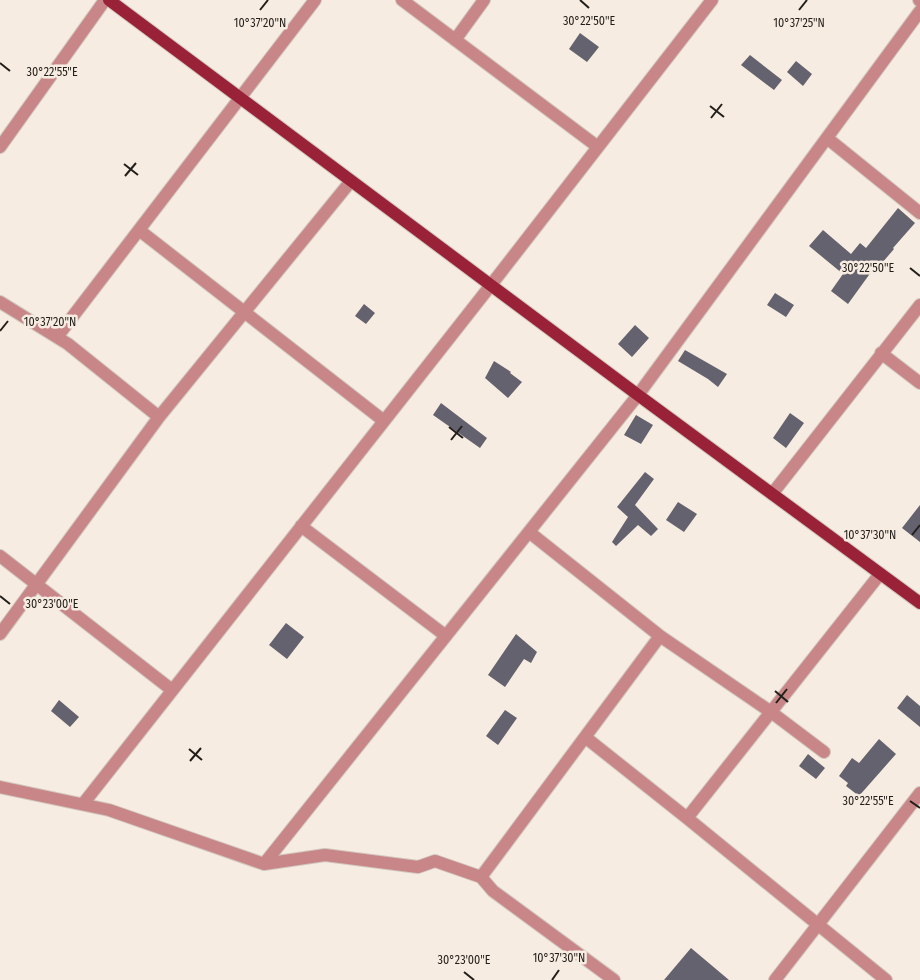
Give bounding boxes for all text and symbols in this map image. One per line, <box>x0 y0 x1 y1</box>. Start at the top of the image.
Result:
text: 30°22'50"E <box>563 14 615 28</box>
text: 10°37'20"N <box>234 16 286 30</box>
text: 10°37'25"N <box>773 16 825 30</box>
text: 30°22'55"E <box>26 65 78 79</box>
text: 30°22'50"E <box>842 261 894 275</box>
text: 10°37'20"N <box>24 315 76 329</box>
text: 10°37'30"N <box>844 528 896 542</box>
text: 30°23'00"E <box>26 597 79 611</box>
text: 30°22'55"E <box>842 794 894 808</box>
text: 10°37'30"N <box>533 951 585 965</box>
text: 30°23'00"E <box>438 953 491 967</box>

